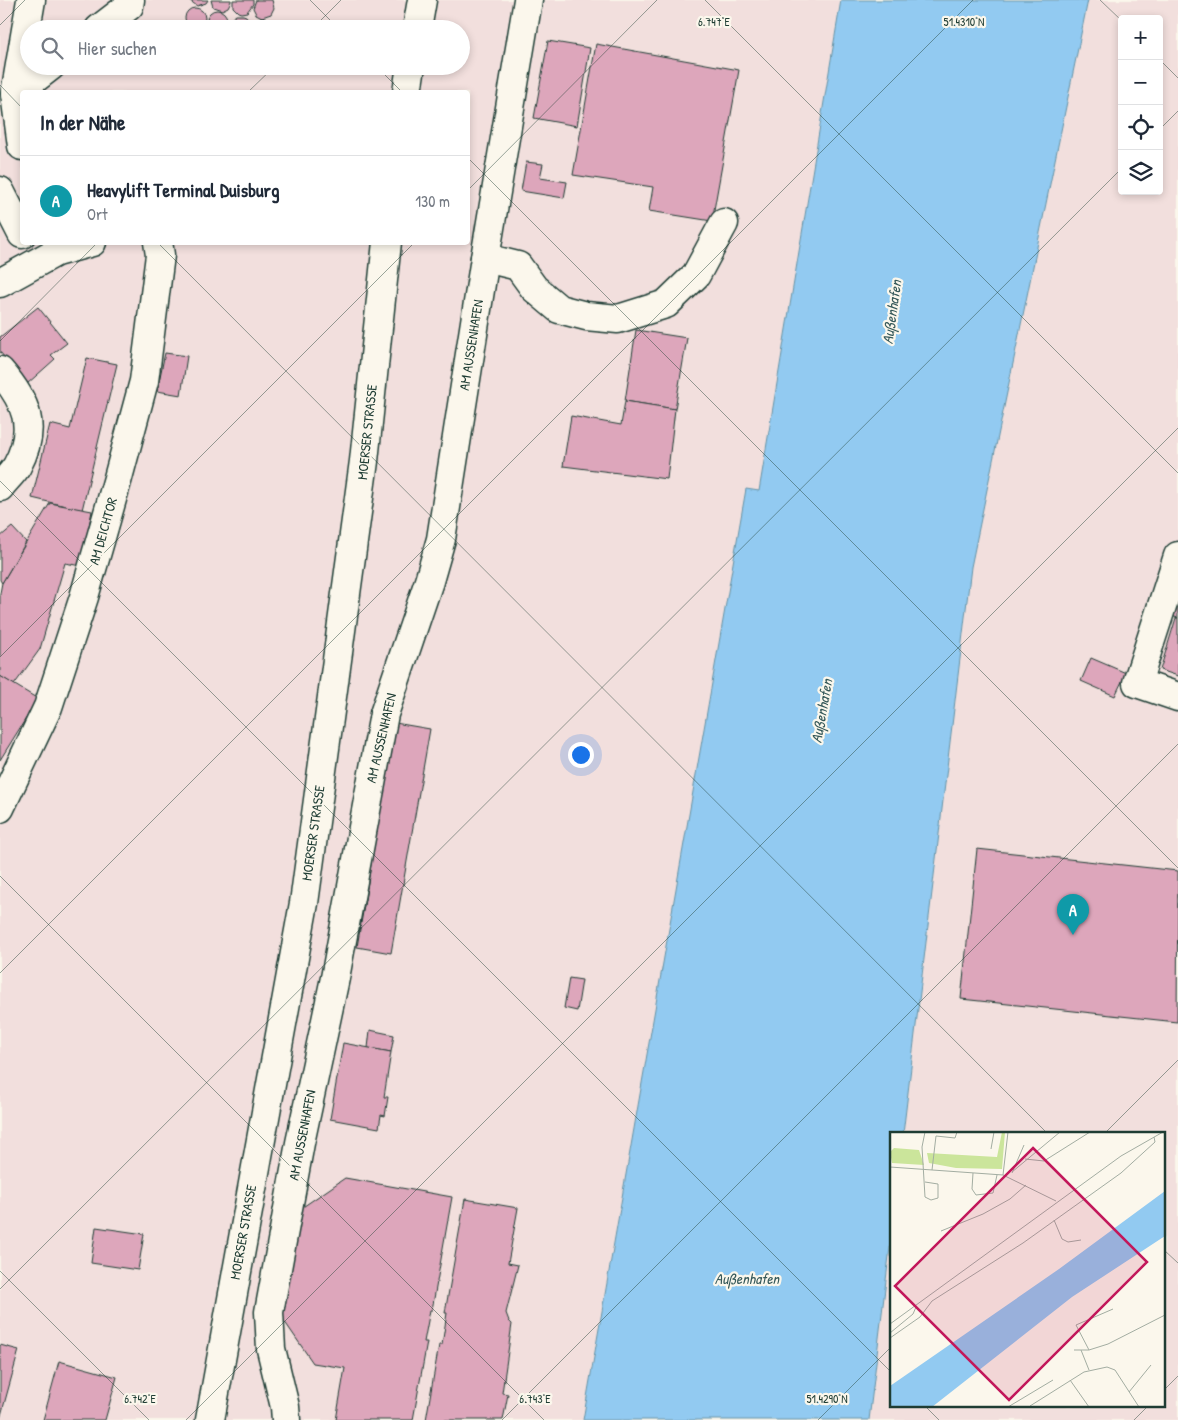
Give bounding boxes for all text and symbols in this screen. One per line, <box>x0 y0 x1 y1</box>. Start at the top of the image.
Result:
text: 6.747°E <box>698 13 731 30</box>
text: 51.4310°N <box>944 13 984 30</box>
map controls <box>1118 15 1163 195</box>
button: + <box>1118 15 1163 60</box>
search box <box>20 20 470 75</box>
icon: search <box>38 34 66 62</box>
text: Hier suchen <box>78 35 157 61</box>
button: − <box>1118 60 1163 105</box>
button: locate <box>1118 105 1163 150</box>
text: In der Nähe <box>40 108 125 137</box>
button: layers <box>1118 150 1163 195</box>
text: Heavylift Terminal Duisburg <box>87 177 279 203</box>
text: A <box>52 190 60 212</box>
text: 130 m <box>415 190 450 212</box>
text: Ort <box>87 203 108 225</box>
water label: Außenhafen <box>877 277 907 345</box>
street label: AM AUSSENHAFEN <box>454 298 487 392</box>
street label: MOERSER STRASSE <box>352 383 381 481</box>
street label: AM DEICHTOR <box>84 495 121 567</box>
water label: Außenhafen <box>806 676 838 744</box>
street label: AM AUSSENHAFEN <box>361 691 400 785</box>
your location <box>568 742 594 768</box>
street label: MOERSER STRASSE <box>296 784 329 882</box>
pin: A <box>1057 894 1089 935</box>
street label: AM AUSSENHAFEN <box>283 1088 320 1182</box>
inset map <box>890 1132 1166 1408</box>
street label: MOERSER STRASSE <box>225 1183 260 1281</box>
water label: Außenhafen <box>715 1268 780 1289</box>
text: 6.742°E <box>124 1390 156 1407</box>
text: 6.743°E <box>519 1390 551 1407</box>
text: 51.4290°N <box>806 1390 848 1407</box>

